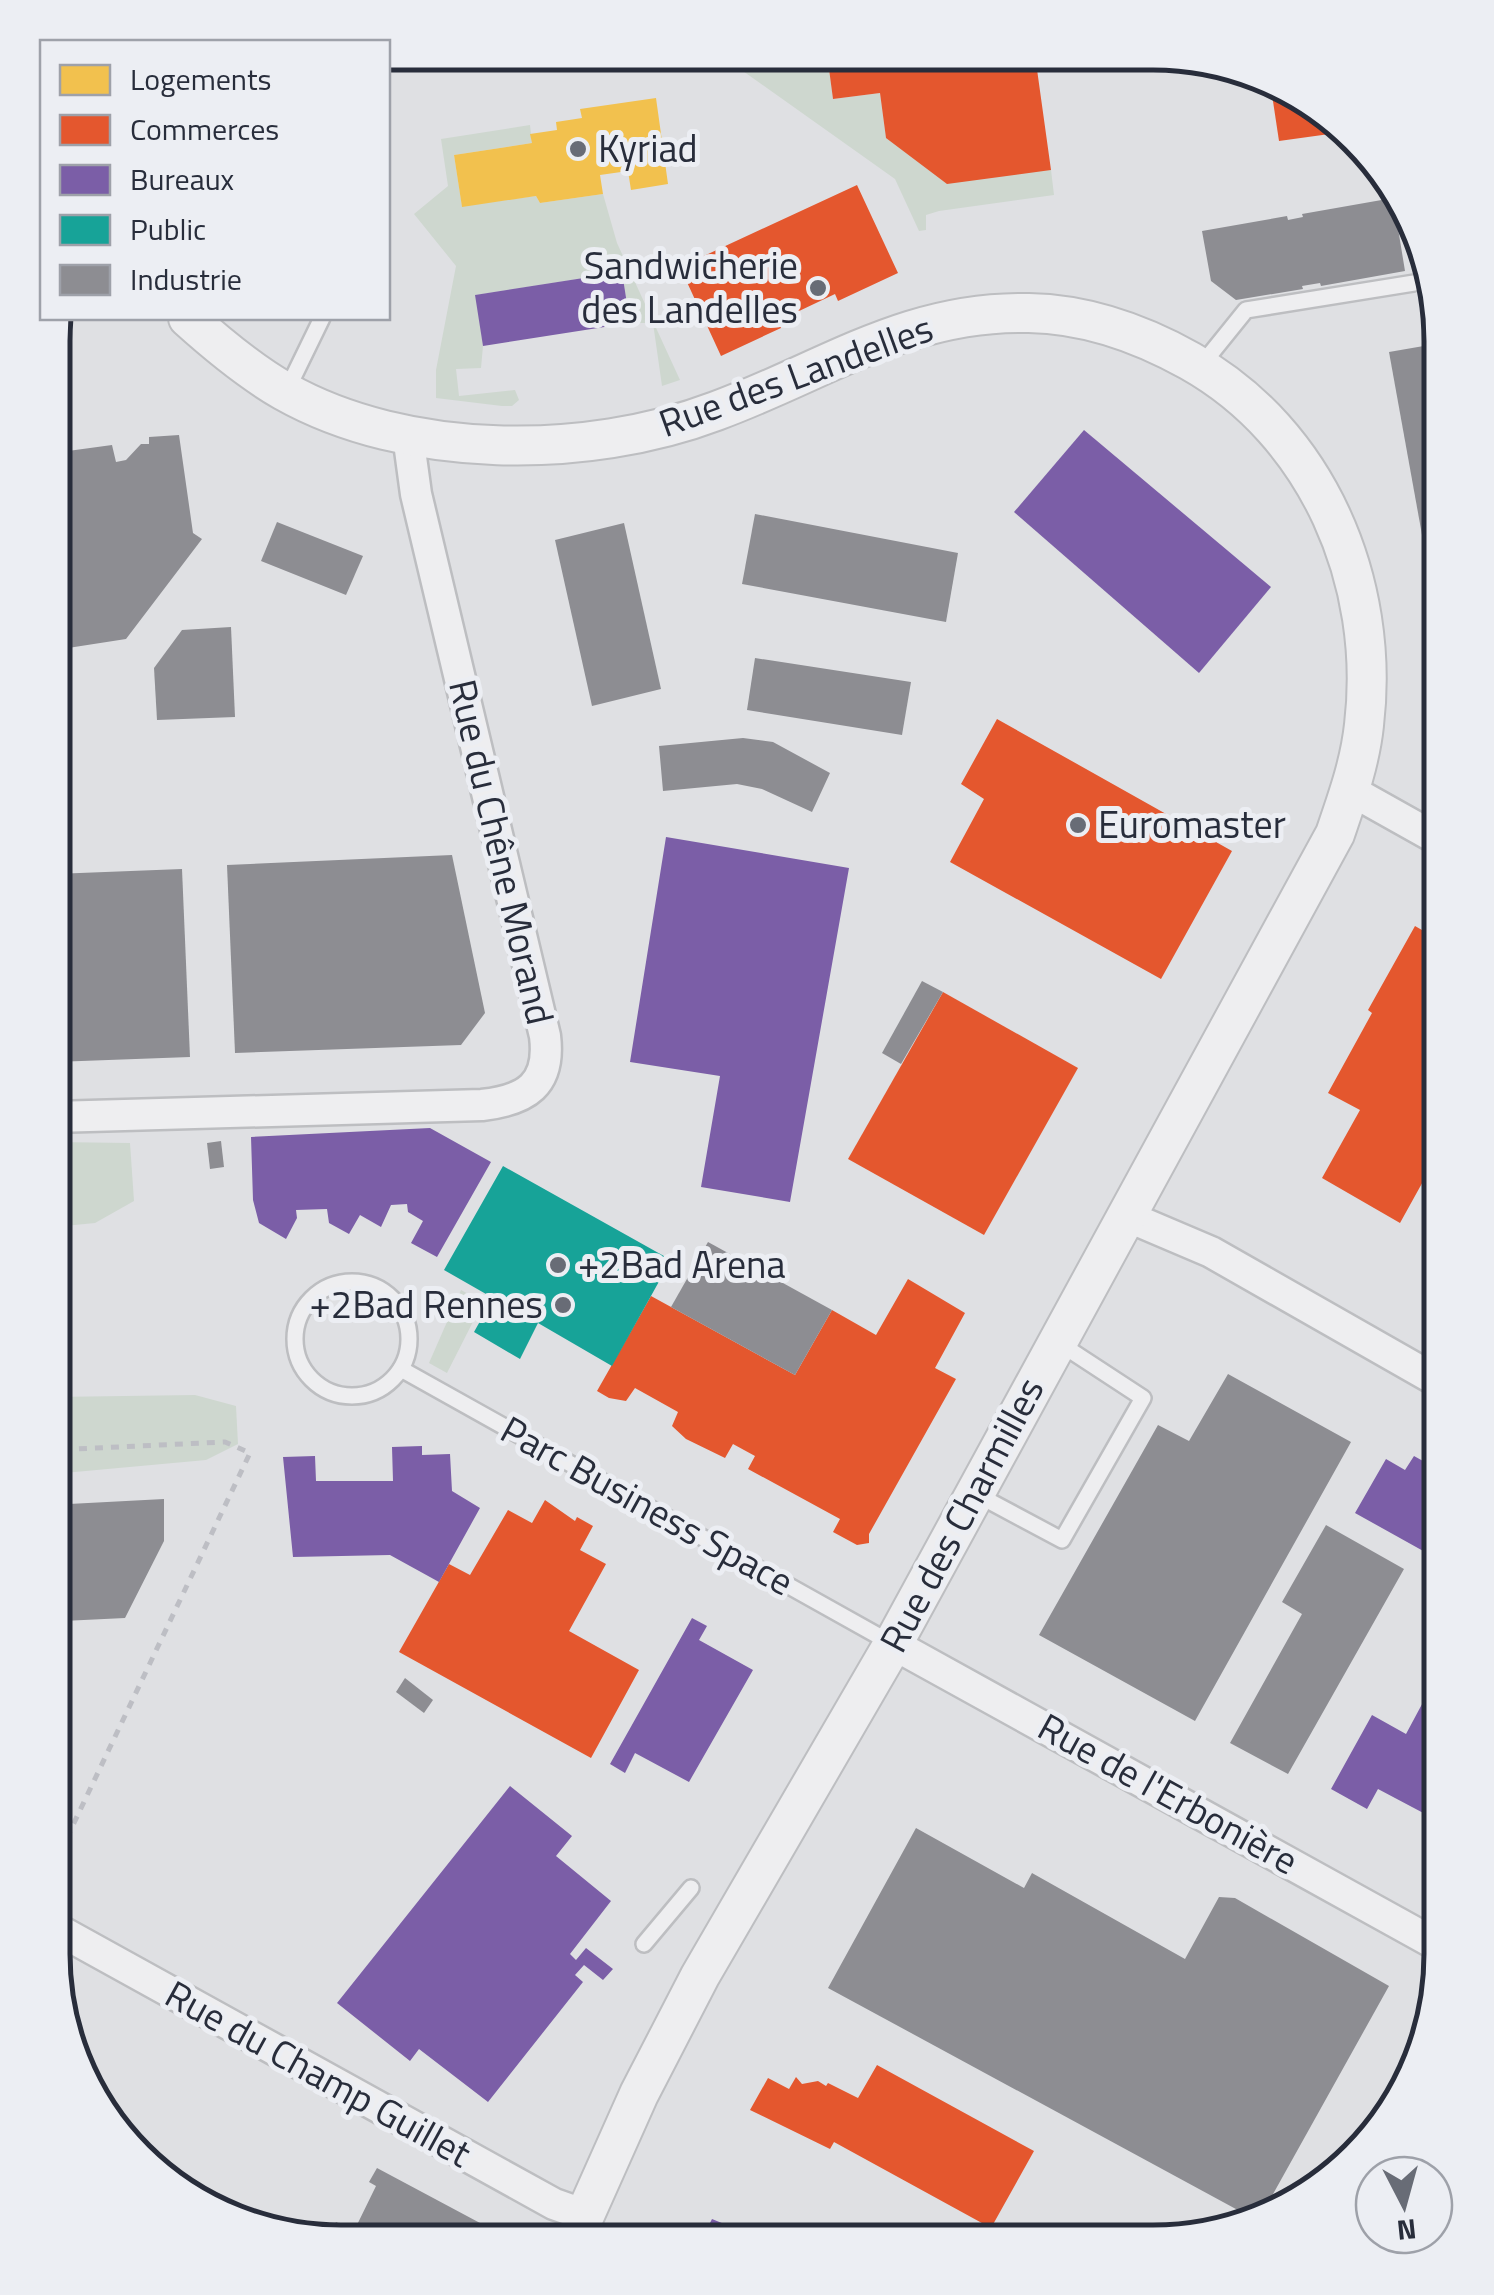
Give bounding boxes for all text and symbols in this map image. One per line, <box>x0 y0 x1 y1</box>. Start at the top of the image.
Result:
legend <box>40 40 390 320</box>
text: Logements <box>130 56 271 102</box>
text: Commerces <box>130 106 279 152</box>
place label: Kyriad <box>598 119 698 177</box>
marker: Kyriad <box>567 138 589 160</box>
text: Bureaux <box>130 156 234 202</box>
text: Public <box>130 206 206 252</box>
place label: Sandwicherie des Landelles <box>581 236 798 338</box>
text: Industrie <box>130 256 242 302</box>
marker: Sandwicherie des Landelles <box>807 277 829 299</box>
street label: Rue des Landelles <box>651 299 941 452</box>
street label: Rue du Chêne Morand <box>434 674 570 1030</box>
place label: Euromaster <box>1098 795 1286 853</box>
marker: Euromaster <box>1067 814 1089 836</box>
place label: +2Bad Arena <box>578 1235 786 1293</box>
marker: +2Bad Arena <box>547 1254 569 1276</box>
place label: +2Bad Rennes <box>310 1275 543 1333</box>
marker: +2Bad Rennes <box>552 1294 574 1316</box>
street label: Rue des Charmilles <box>864 1367 1058 1662</box>
street label: Parc Business Space <box>490 1400 805 1610</box>
street label: Rue de l'Erbonière <box>1028 1698 1309 1889</box>
street label: Rue du Champ Guillet <box>155 1965 482 2181</box>
north arrow <box>1354 2155 1454 2255</box>
text: N <box>1395 2208 1419 2253</box>

